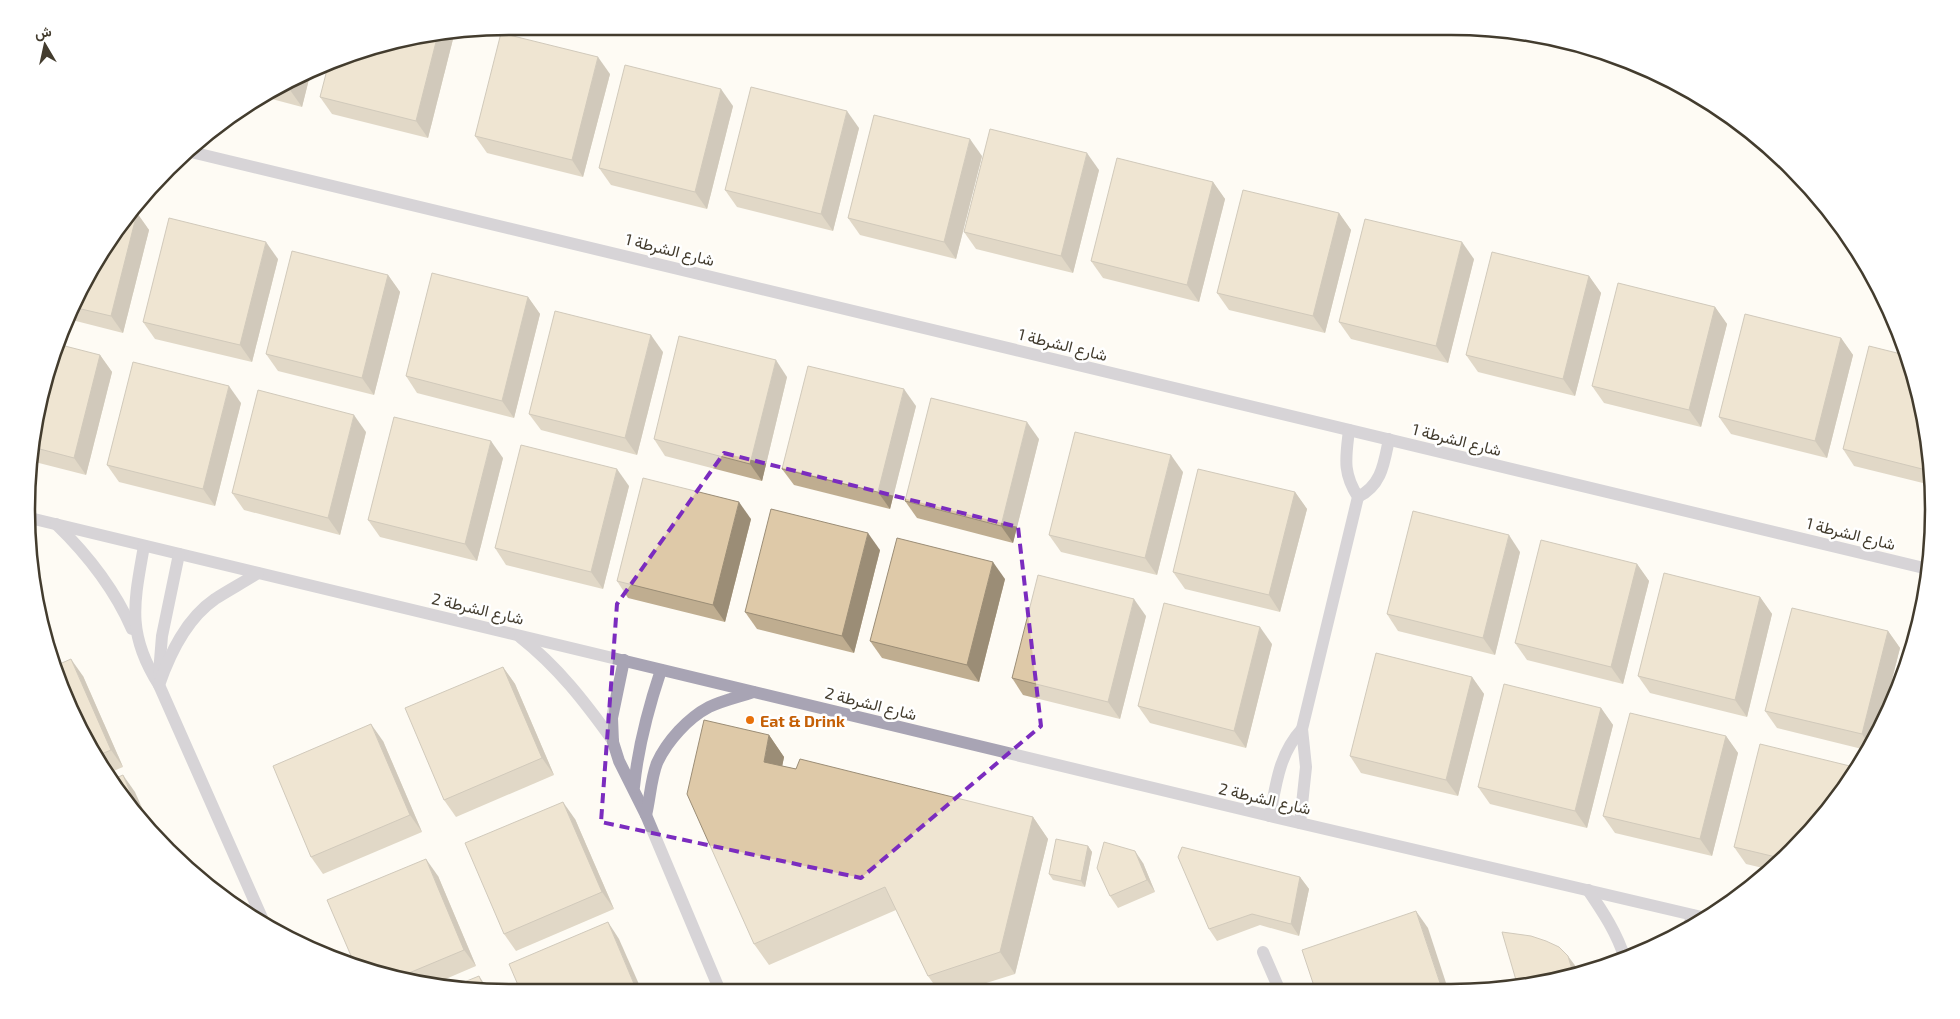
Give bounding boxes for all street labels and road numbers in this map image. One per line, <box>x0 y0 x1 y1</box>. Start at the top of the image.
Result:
street label: شارع الشرطة 1 <box>623 229 717 272</box>
street label: شارع الشرطة 1 <box>1016 324 1110 367</box>
street label: شارع الشرطة 1 <box>1410 419 1504 462</box>
street label: شارع الشرطة 1 <box>1804 513 1898 556</box>
street label: شارع الشرطة 2 <box>429 588 526 631</box>
street label: شارع الشرطة 2 <box>822 682 919 726</box>
street label: شارع الشرطة 2 <box>1216 778 1313 821</box>

